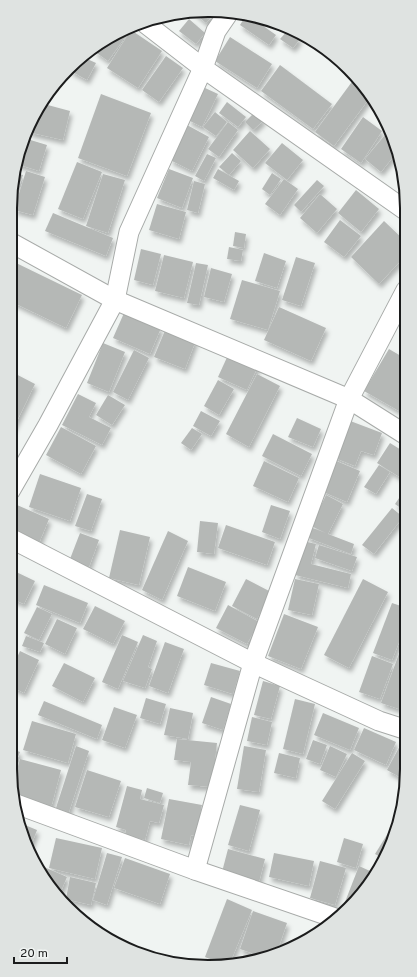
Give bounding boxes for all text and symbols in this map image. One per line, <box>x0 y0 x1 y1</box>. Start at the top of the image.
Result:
scale bar <box>14 939 67 965</box>
text: 20 m <box>20 946 48 962</box>

